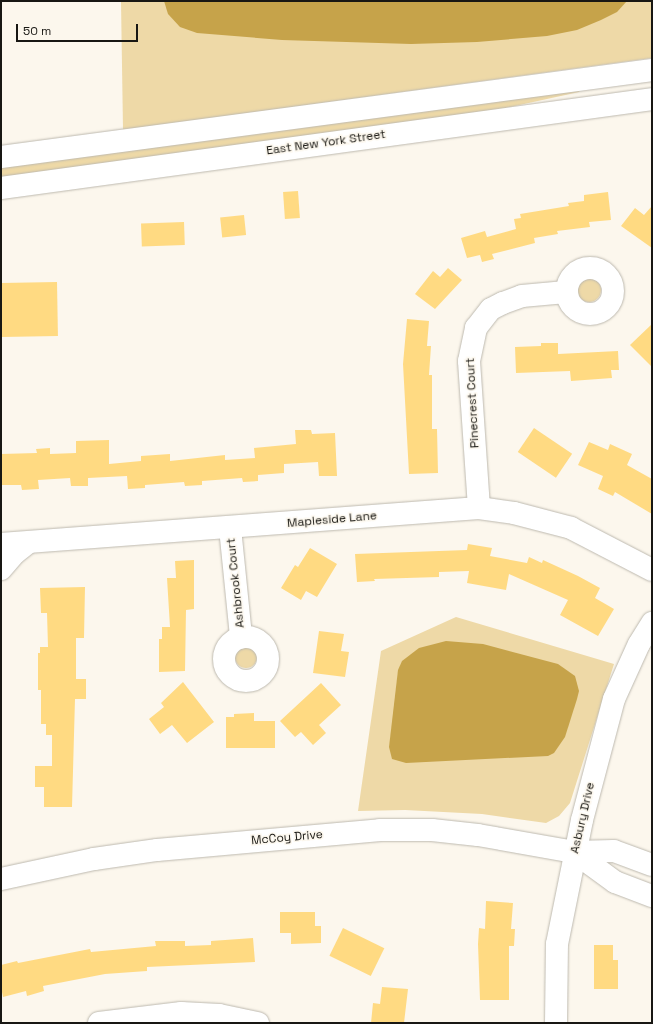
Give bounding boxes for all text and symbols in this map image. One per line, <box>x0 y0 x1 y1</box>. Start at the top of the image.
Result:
scale bar <box>18 16 140 42</box>
text: 50 m <box>23 23 51 39</box>
street label: East New York Street <box>265 127 387 159</box>
street label: Pinecrest Court <box>463 357 483 449</box>
street label: Mapleside Lane <box>286 509 378 531</box>
street label: Ashbrook Court <box>224 537 248 629</box>
street label: Asbury Drive <box>568 781 598 855</box>
street label: McCoy Drive <box>251 828 323 848</box>

